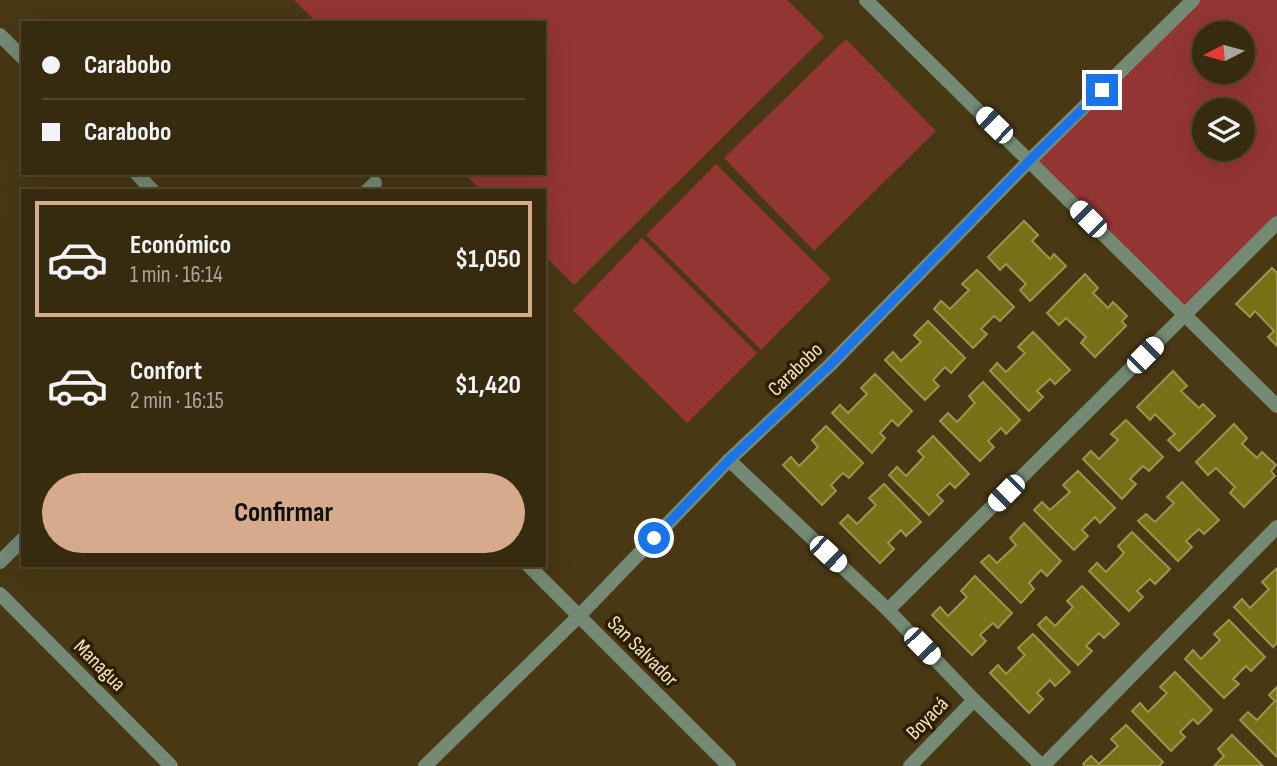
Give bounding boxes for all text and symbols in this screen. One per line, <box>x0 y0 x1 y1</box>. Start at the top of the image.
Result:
north arrow <box>1192 21 1255 84</box>
map controls <box>1192 21 1255 161</box>
text: Carabobo <box>84 50 171 81</box>
route end <box>1086 74 1118 106</box>
button: layers <box>1192 98 1255 161</box>
car <box>972 103 1017 147</box>
text: Carabobo <box>84 117 171 148</box>
car <box>1066 197 1111 241</box>
icon: car <box>46 228 109 291</box>
text: Económico <box>130 230 231 261</box>
text: $1,050 <box>455 244 521 275</box>
text: 1 min · 16:14 <box>130 261 223 289</box>
car <box>1123 333 1168 377</box>
street label: Carabobo <box>763 337 828 401</box>
icon: car <box>46 354 109 417</box>
text: Confort <box>130 356 202 387</box>
text: $1,420 <box>455 370 521 401</box>
text: 2 min · 16:15 <box>130 387 224 415</box>
car <box>984 471 1029 515</box>
button: Confirmar <box>42 473 525 553</box>
route start <box>638 522 670 554</box>
car <box>806 532 851 576</box>
street label: San Salvador <box>602 611 683 692</box>
car <box>900 624 945 668</box>
street label: Managua <box>69 634 131 696</box>
street label: Boyacá <box>901 692 954 745</box>

